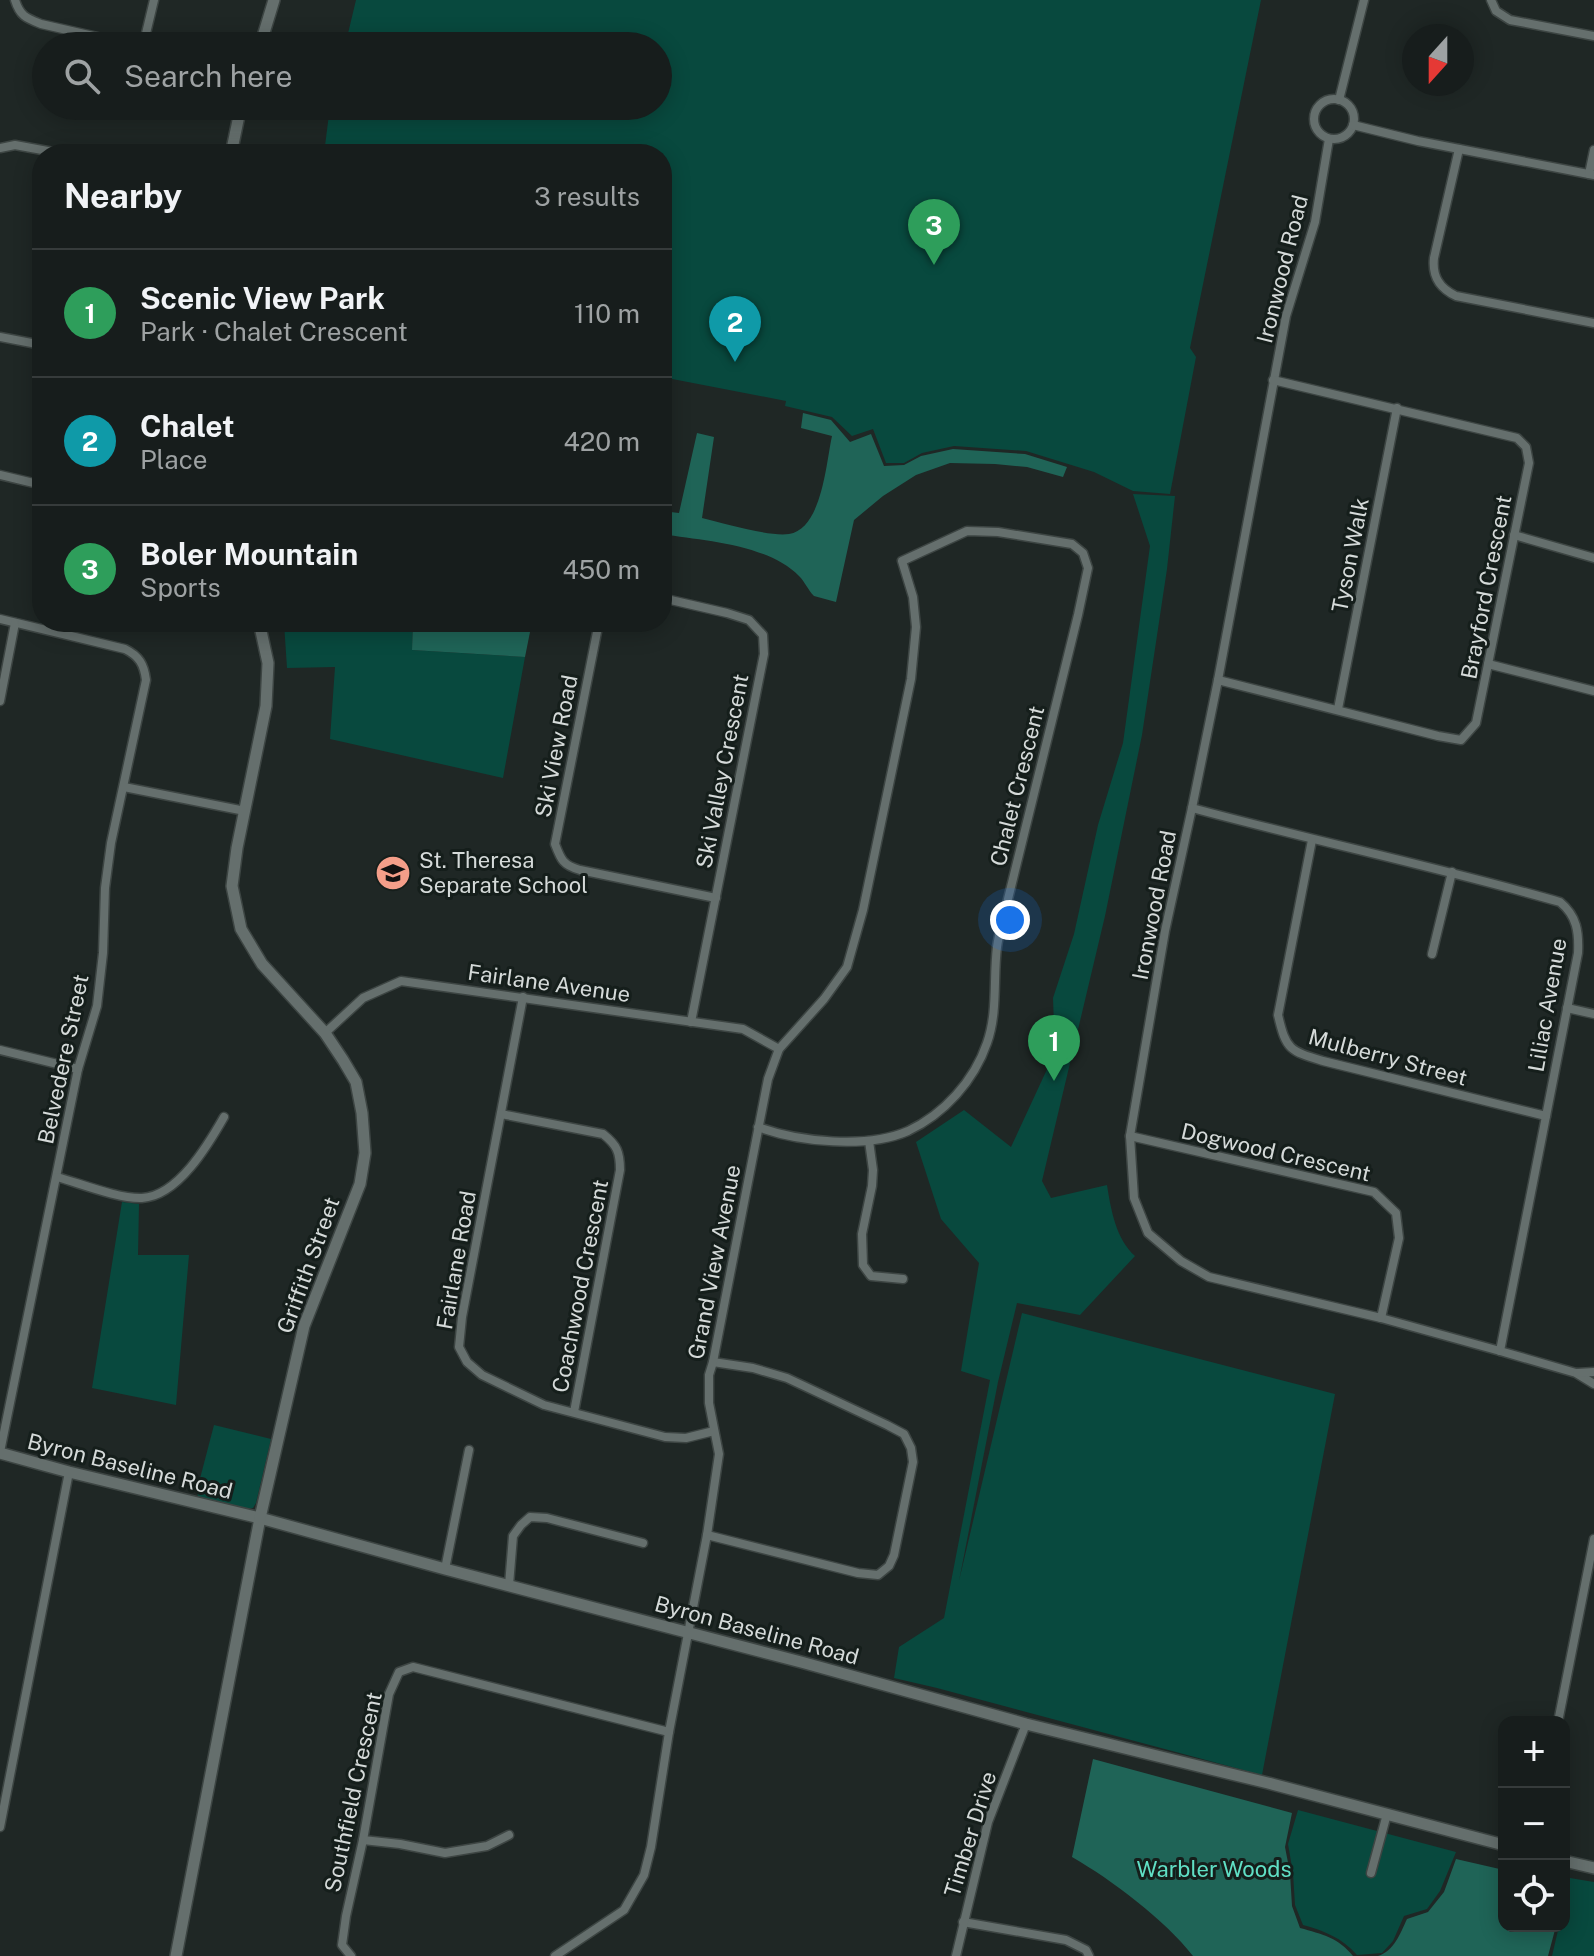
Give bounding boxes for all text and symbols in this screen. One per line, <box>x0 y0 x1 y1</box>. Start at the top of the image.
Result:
north arrow <box>1402 24 1474 96</box>
search box <box>32 32 672 120</box>
icon: search <box>60 54 104 98</box>
text: Search here <box>124 58 292 94</box>
text: Nearby <box>64 176 182 216</box>
text: 3 results <box>534 181 640 212</box>
street label: Ironwood Road <box>1251 192 1313 346</box>
pin: 3 <box>908 199 960 265</box>
text: Scenic View Park <box>140 280 385 316</box>
pin: 2 <box>709 296 761 362</box>
text: 1 <box>84 298 96 329</box>
text: 110 m <box>574 298 640 329</box>
text: Park · Chalet Crescent <box>140 316 408 347</box>
text: Chalet <box>140 408 234 444</box>
text: 2 <box>82 426 98 457</box>
text: 420 m <box>563 426 640 457</box>
text: Place <box>140 444 207 475</box>
street label: Brayford Crescent <box>1455 493 1517 681</box>
street label: Tyson Walk <box>1326 496 1374 614</box>
text: Boler Mountain <box>140 536 358 572</box>
text: 3 <box>81 554 99 585</box>
text: 450 m <box>563 554 640 585</box>
text: Sports <box>140 572 221 603</box>
street label: Ski Valley Crescent <box>690 672 754 870</box>
street label: Ski View Road <box>529 673 583 819</box>
street label: Chalet Crescent <box>985 703 1049 869</box>
street label: Ironwood Road <box>1127 828 1181 982</box>
place label: St. Theresa Separate School <box>419 847 588 898</box>
school or university icon: St. Theresa Separate School <box>374 854 412 892</box>
your location <box>990 900 1030 940</box>
street label: Liliac Avenue <box>1522 936 1572 1074</box>
street label: Fairlane Avenue <box>466 959 632 1007</box>
street label: Belvedere Street <box>32 972 94 1146</box>
pin: 1 <box>1028 1015 1080 1081</box>
street label: Mulberry Street <box>1306 1023 1470 1091</box>
street label: Dogwood Crescent <box>1179 1118 1373 1186</box>
street label: Grand View Avenue <box>682 1162 746 1362</box>
street label: Coachwood Crescent <box>547 1177 613 1395</box>
street label: Fairlane Road <box>431 1189 481 1331</box>
street label: Griffith Street <box>271 1193 345 1337</box>
street label: Byron Baseline Road <box>25 1428 235 1504</box>
street label: Byron Baseline Road <box>652 1590 862 1670</box>
street label: Southfield Crescent <box>319 1689 387 1895</box>
map controls <box>1498 1716 1570 1932</box>
button: + <box>1498 1716 1570 1788</box>
street label: Timber Drive <box>939 1768 1001 1900</box>
button: − <box>1498 1788 1570 1860</box>
park label: Warbler Woods <box>1136 1856 1292 1882</box>
button: locate <box>1498 1860 1570 1932</box>

